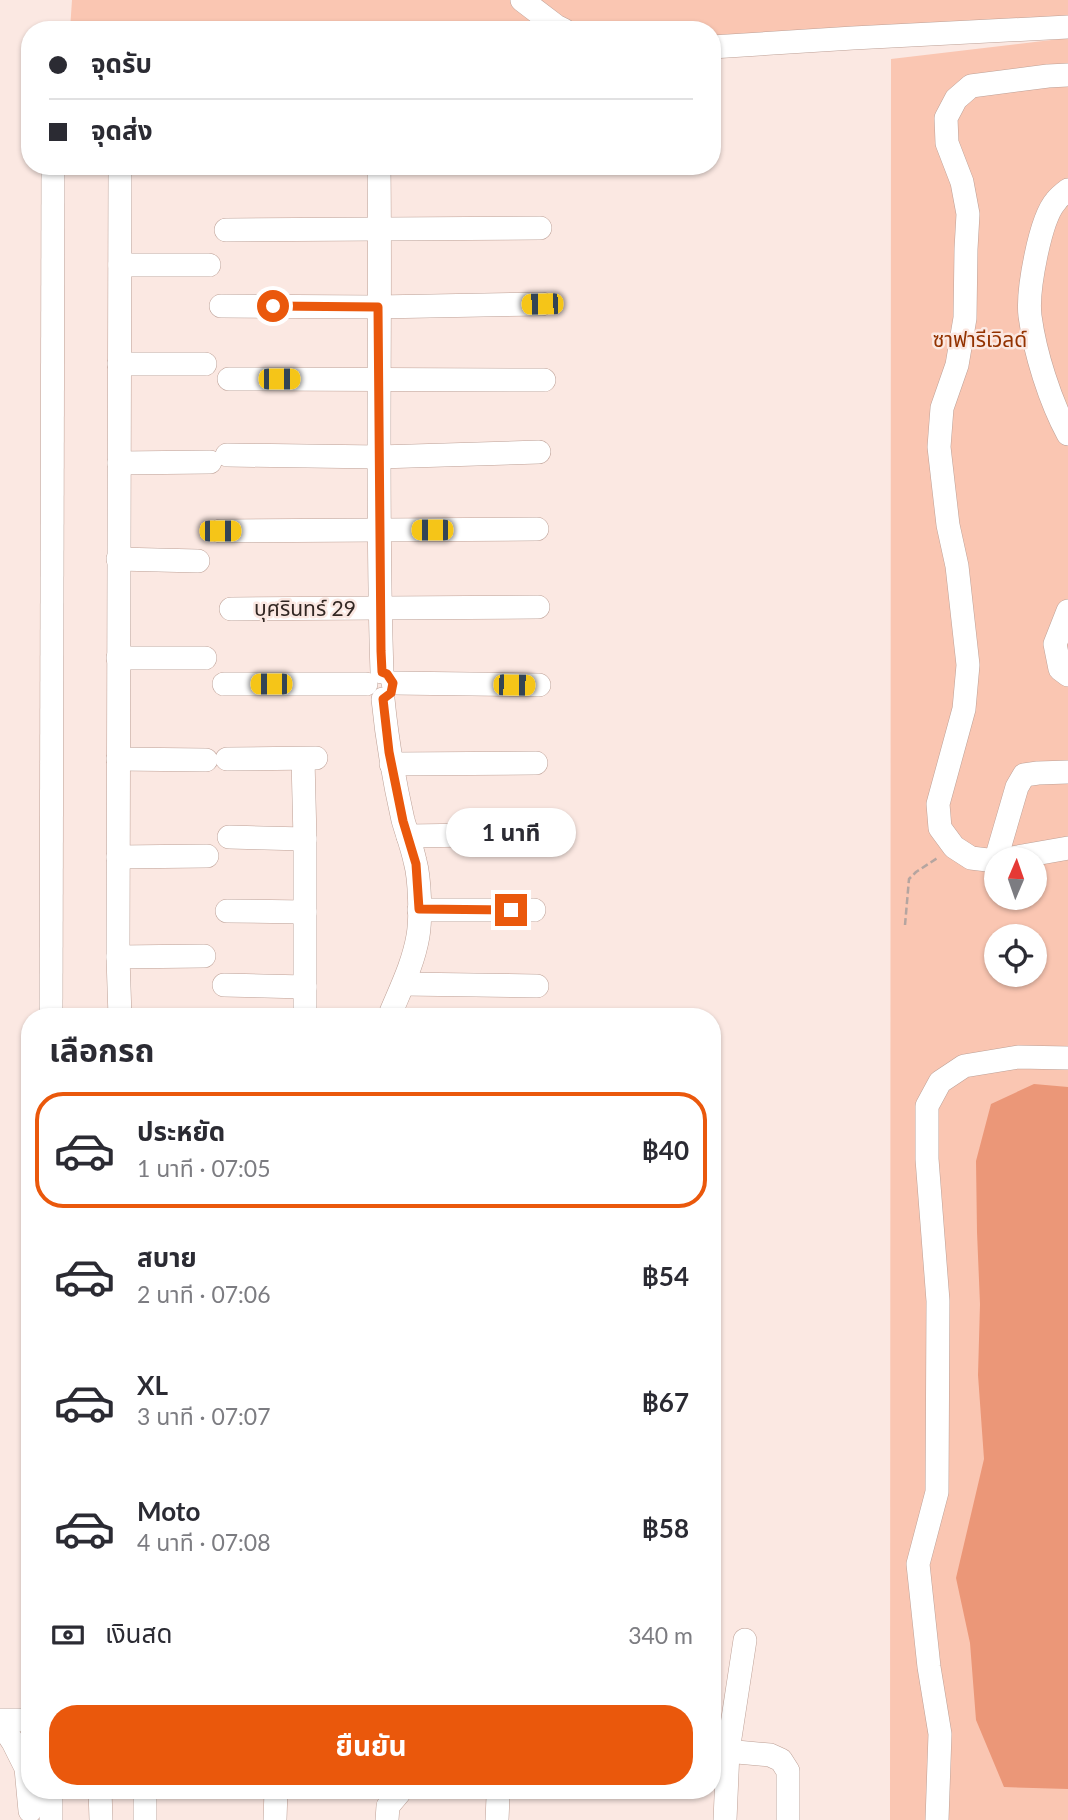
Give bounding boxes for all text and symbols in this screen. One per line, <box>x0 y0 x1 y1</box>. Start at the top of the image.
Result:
text: จุดรับ <box>91 47 152 79</box>
text: จุดส่ง <box>91 114 153 146</box>
route start <box>257 290 289 322</box>
car <box>521 293 564 315</box>
park label: ซาฟารีเวิลด์ <box>933 326 1027 351</box>
car <box>259 369 301 390</box>
car <box>412 520 454 541</box>
car <box>200 521 242 542</box>
street label: บุศรินทร์ 29 <box>254 595 356 622</box>
car <box>251 674 293 695</box>
car <box>493 674 536 696</box>
callout: 1 นาที <box>446 808 576 858</box>
text: 1 นาที <box>482 818 540 846</box>
north arrow <box>984 847 1046 910</box>
map controls <box>984 847 1047 987</box>
route end <box>495 894 527 926</box>
button: locate <box>984 924 1047 987</box>
text: เลือกรถ <box>49 1030 154 1069</box>
text: ประหยัด <box>137 1115 225 1147</box>
icon: car <box>53 1119 116 1182</box>
text: ฿40 <box>641 1134 689 1166</box>
text: 1 นาที · 07:05 <box>137 1154 271 1182</box>
text: สบาย <box>137 1241 197 1273</box>
icon: car <box>53 1245 116 1308</box>
text: ฿54 <box>641 1260 689 1292</box>
text: 2 นาที · 07:06 <box>137 1280 271 1308</box>
text: XL <box>137 1369 168 1401</box>
icon: car <box>53 1371 116 1434</box>
text: ฿67 <box>641 1386 689 1418</box>
text: 3 นาที · 07:07 <box>137 1402 271 1430</box>
text: Moto <box>137 1495 200 1527</box>
icon: car <box>53 1497 116 1560</box>
text: ฿58 <box>641 1512 689 1544</box>
text: 4 นาที · 07:08 <box>137 1528 271 1556</box>
icon: cash <box>49 1616 87 1654</box>
text: เงินสด <box>105 1617 172 1649</box>
text: 340 m <box>628 1621 693 1649</box>
button: ยืนยัน <box>49 1705 693 1785</box>

